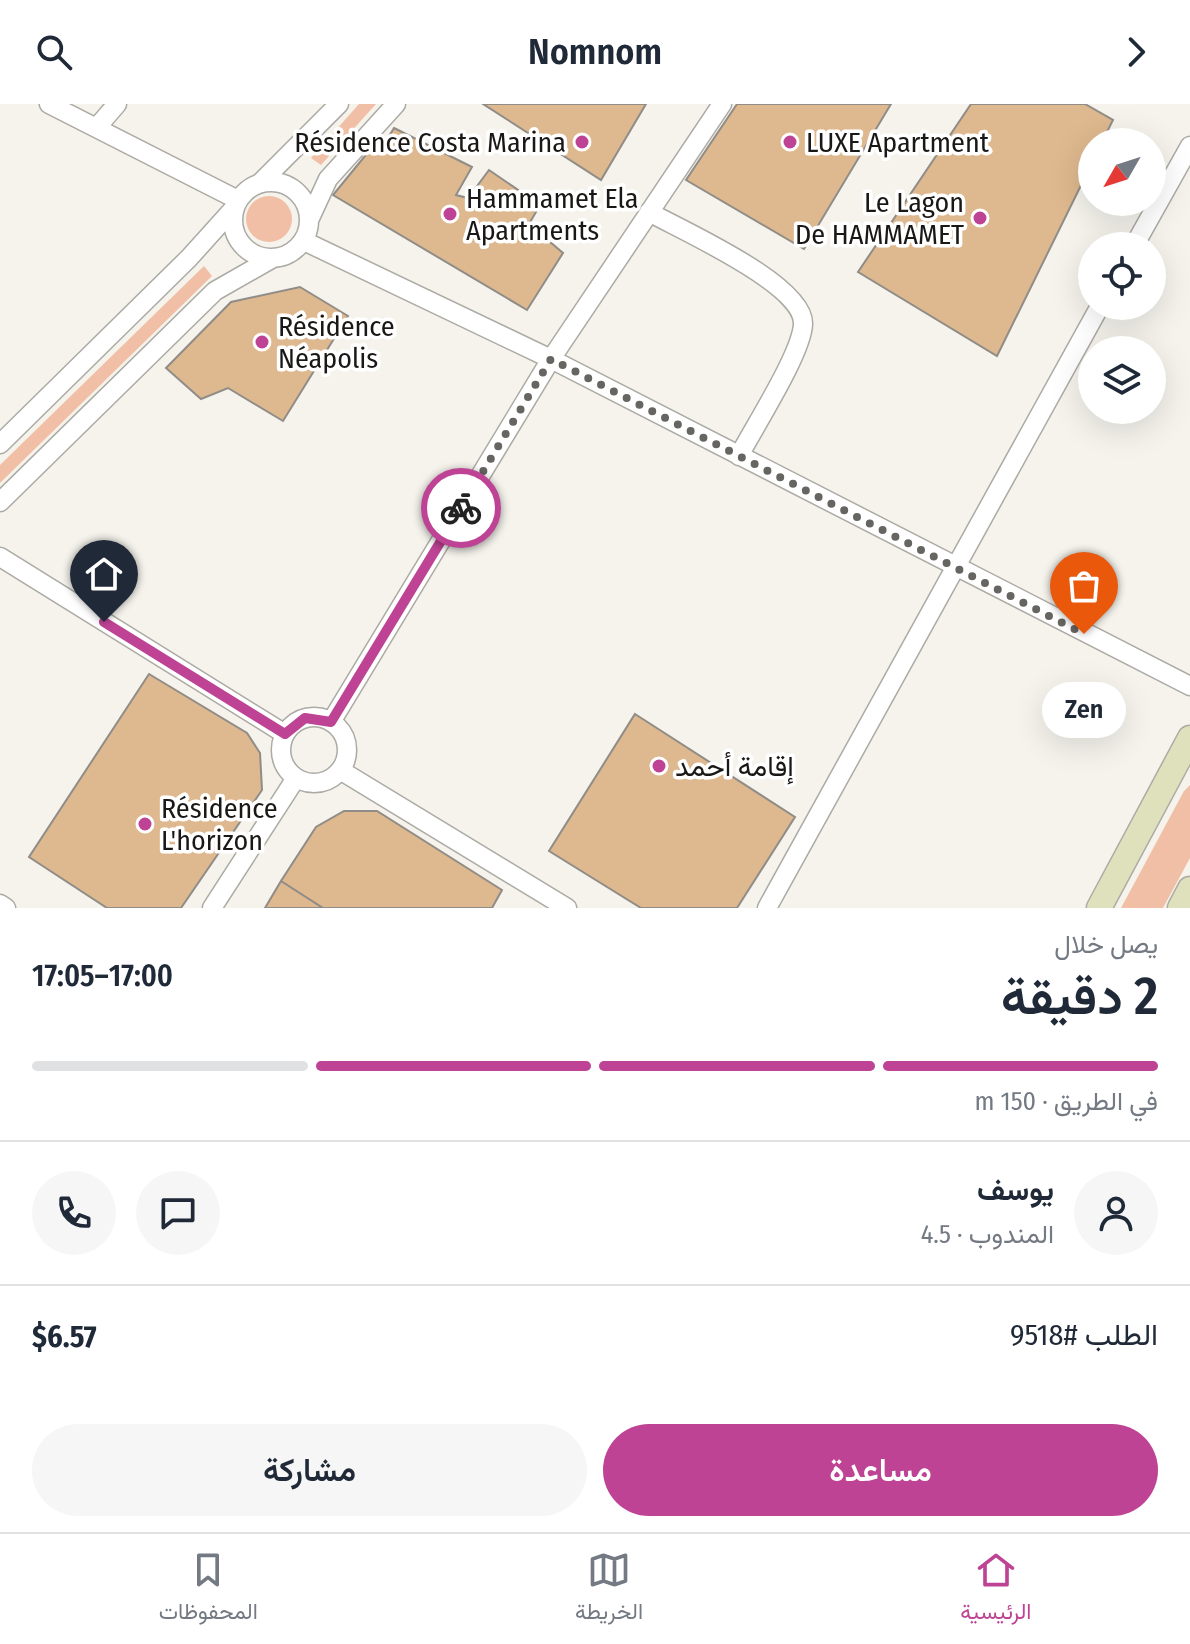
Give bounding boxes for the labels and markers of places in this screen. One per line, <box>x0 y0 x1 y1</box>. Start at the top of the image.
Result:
place label: Résidence Costa Marina <box>294 126 566 159</box>
place label: LUXE Apartment <box>806 126 990 159</box>
marker: Résidence Costa Marina <box>573 133 591 151</box>
marker: LUXE Apartment <box>781 133 799 151</box>
place label: Hammamet Ela Apartments <box>466 182 638 247</box>
place label: Le Lagon De HAMMAMET <box>795 186 964 251</box>
marker: Hammamet Ela Apartments <box>441 205 459 223</box>
marker: Le Lagon De HAMMAMET <box>971 209 989 227</box>
place label: Résidence Néapolis <box>278 310 395 375</box>
marker: Résidence Néapolis <box>253 333 271 351</box>
pin <box>70 540 138 622</box>
pin <box>1050 552 1118 634</box>
callout: Zen <box>1042 682 1126 738</box>
place label: إقامة أحمد <box>675 750 794 785</box>
marker: إقامة أحمد <box>650 757 668 775</box>
place label: Résidence L'horizon <box>161 792 278 857</box>
marker: Résidence L'horizon <box>136 815 154 833</box>

